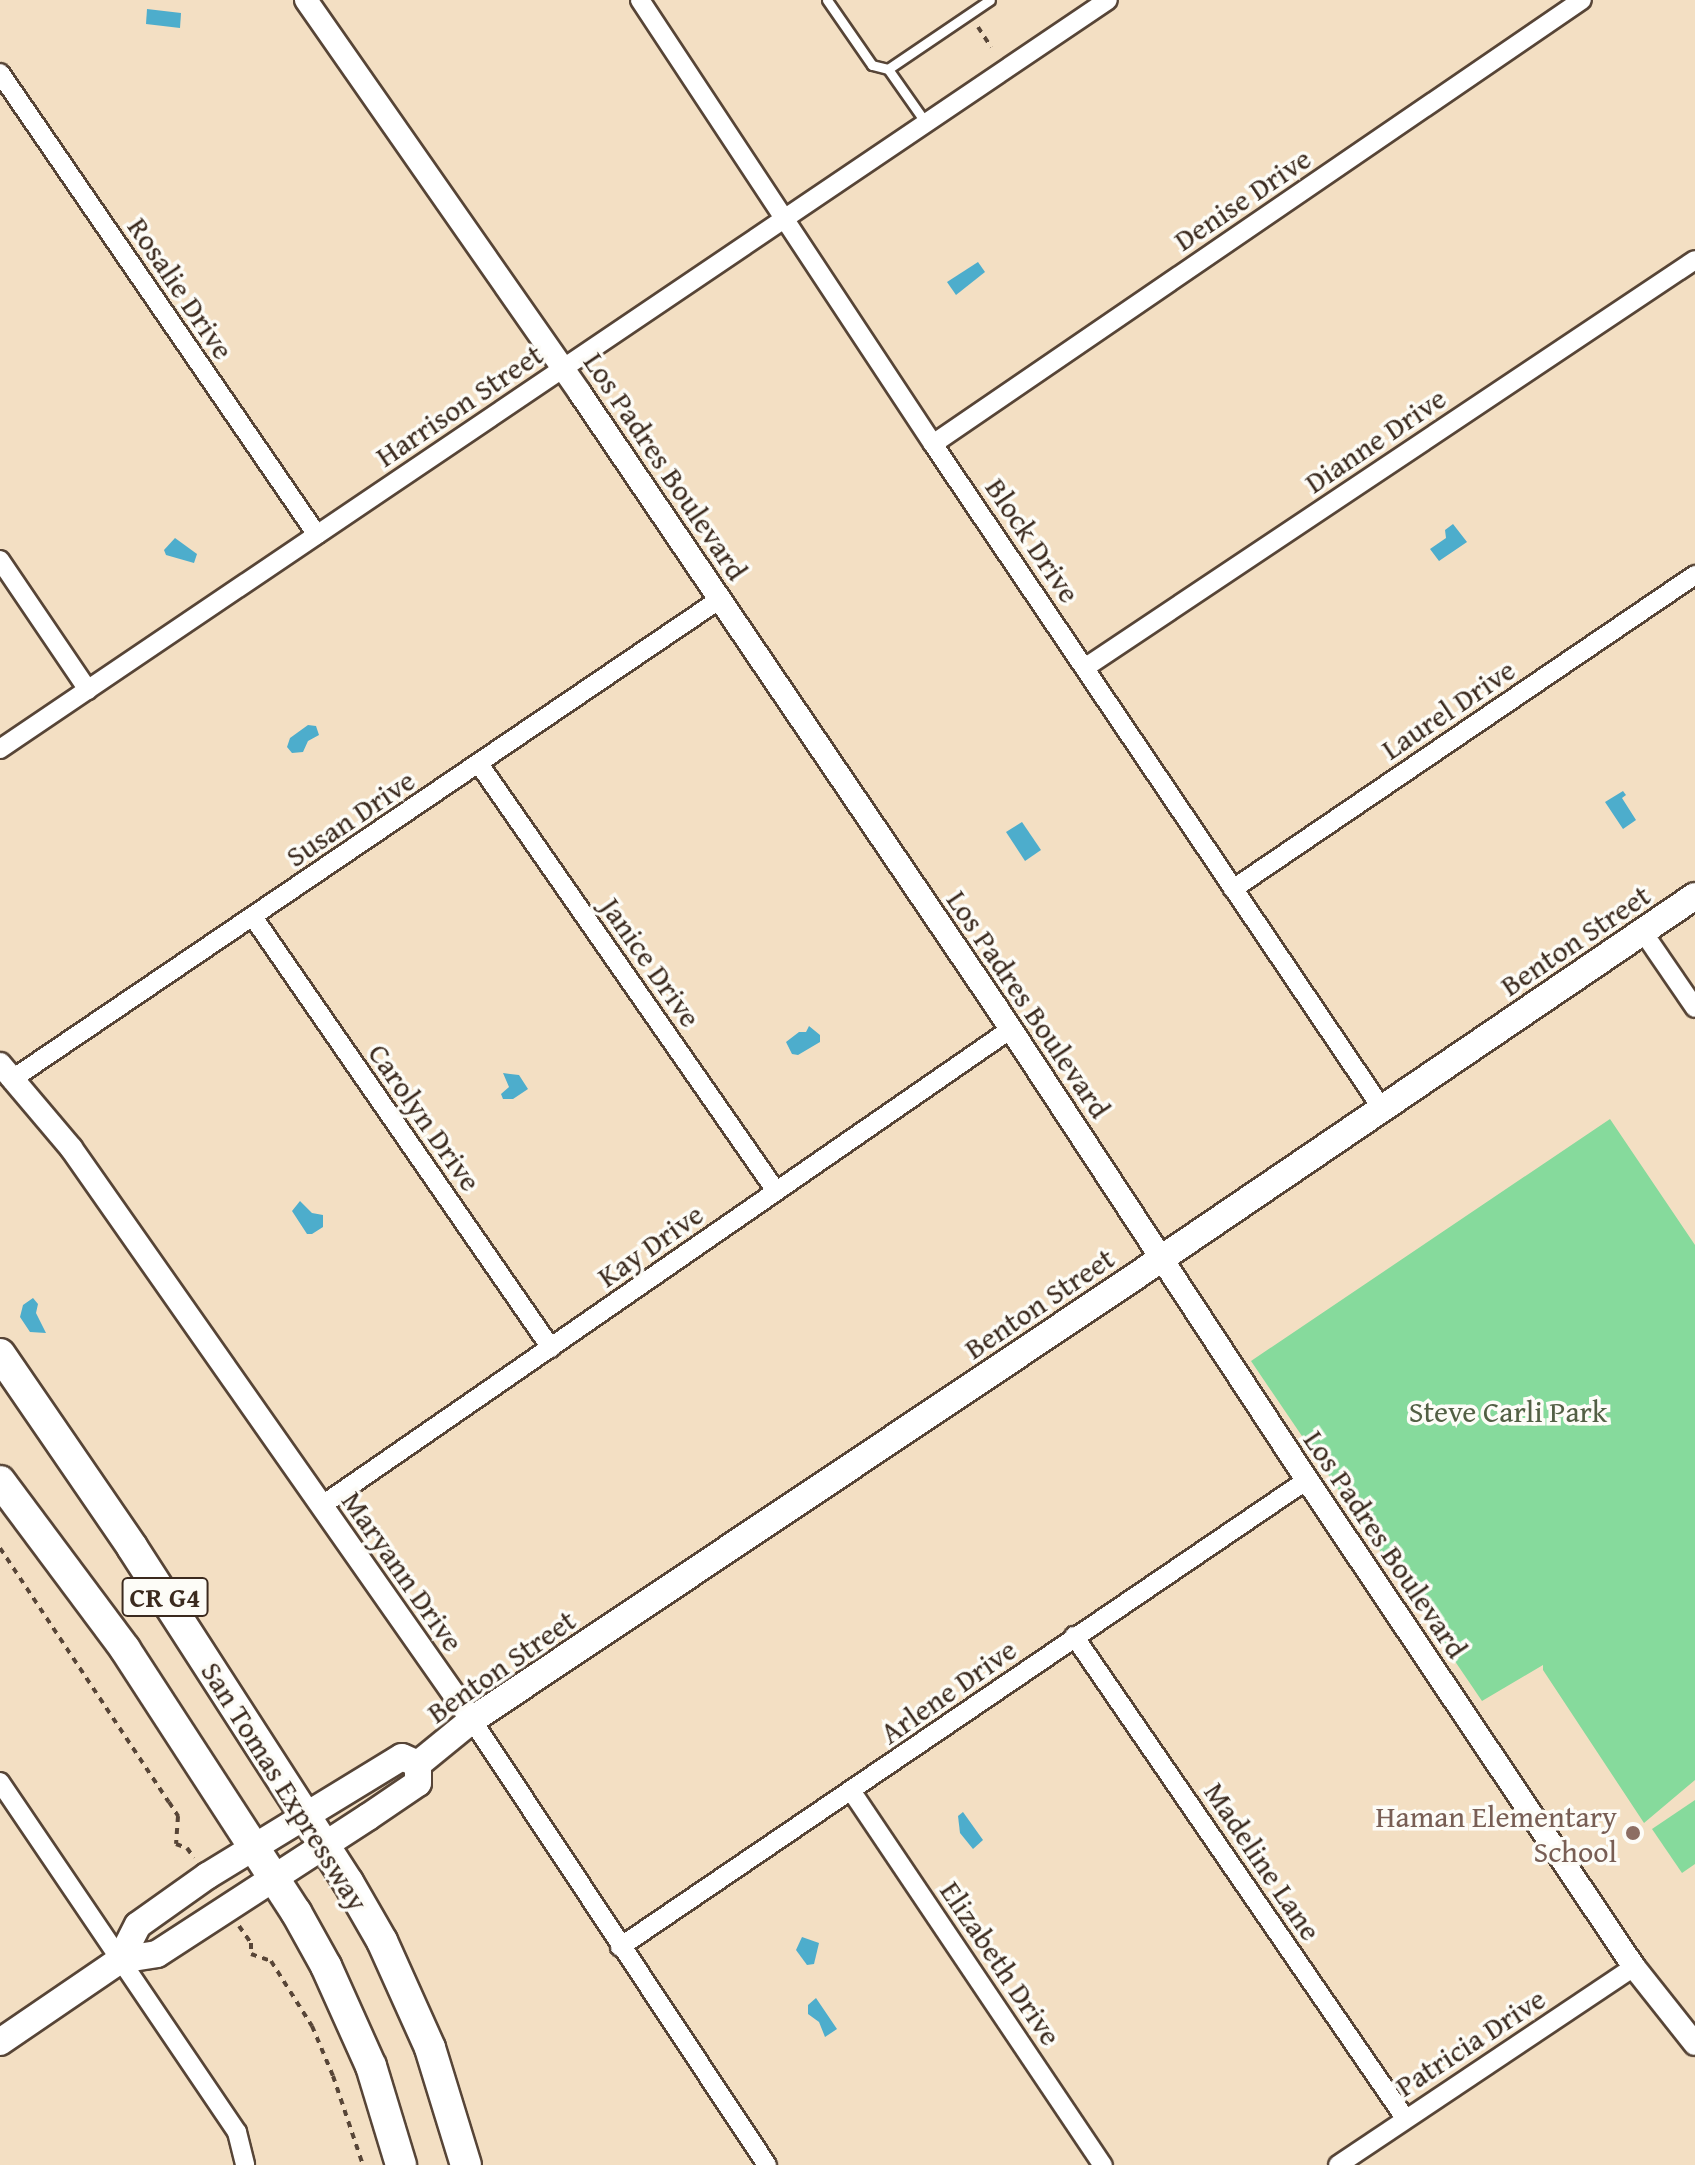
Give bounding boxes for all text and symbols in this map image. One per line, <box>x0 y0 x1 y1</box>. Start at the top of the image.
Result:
street label: Denise Drive <box>1167 140 1317 258</box>
street label: Rosalie Drive <box>120 210 242 366</box>
street label: Harrison Street <box>369 336 549 474</box>
street label: Los Padres Boulevard <box>576 345 756 587</box>
street label: Dianne Drive <box>1298 380 1452 500</box>
street label: Block Drive <box>978 471 1088 609</box>
street label: Laurel Drive <box>1374 651 1522 767</box>
street label: Susan Drive <box>279 762 421 874</box>
street label: Benton Street <box>1493 877 1657 1003</box>
street label: Los Padres Boulevard <box>939 883 1119 1125</box>
street label: Janice Drive <box>593 890 709 1034</box>
street label: Carolyn Drive <box>361 1036 489 1198</box>
street label: Kay Drive <box>590 1196 710 1294</box>
street label: Benton Street <box>957 1240 1121 1366</box>
park label: Steve Carli Park <box>1409 1393 1607 1429</box>
street label: Los Padres Boulevard <box>1296 1423 1476 1665</box>
street label: Maryann Drive <box>335 1484 471 1658</box>
road number: CR G4 <box>121 1573 209 1621</box>
street label: Benton Street <box>420 1602 582 1730</box>
street label: Arlene Drive <box>873 1631 1023 1751</box>
street label: San Tomas Expressway <box>194 1655 376 1917</box>
street label: Madeline Lane <box>1197 1775 1329 1947</box>
place label: Haman Elementary School <box>1376 1798 1617 1868</box>
marker: Haman Elementary School <box>1624 1824 1642 1842</box>
street label: Elizabeth Drive <box>933 1874 1069 2052</box>
street label: Patricia Drive <box>1388 1980 1552 2104</box>

